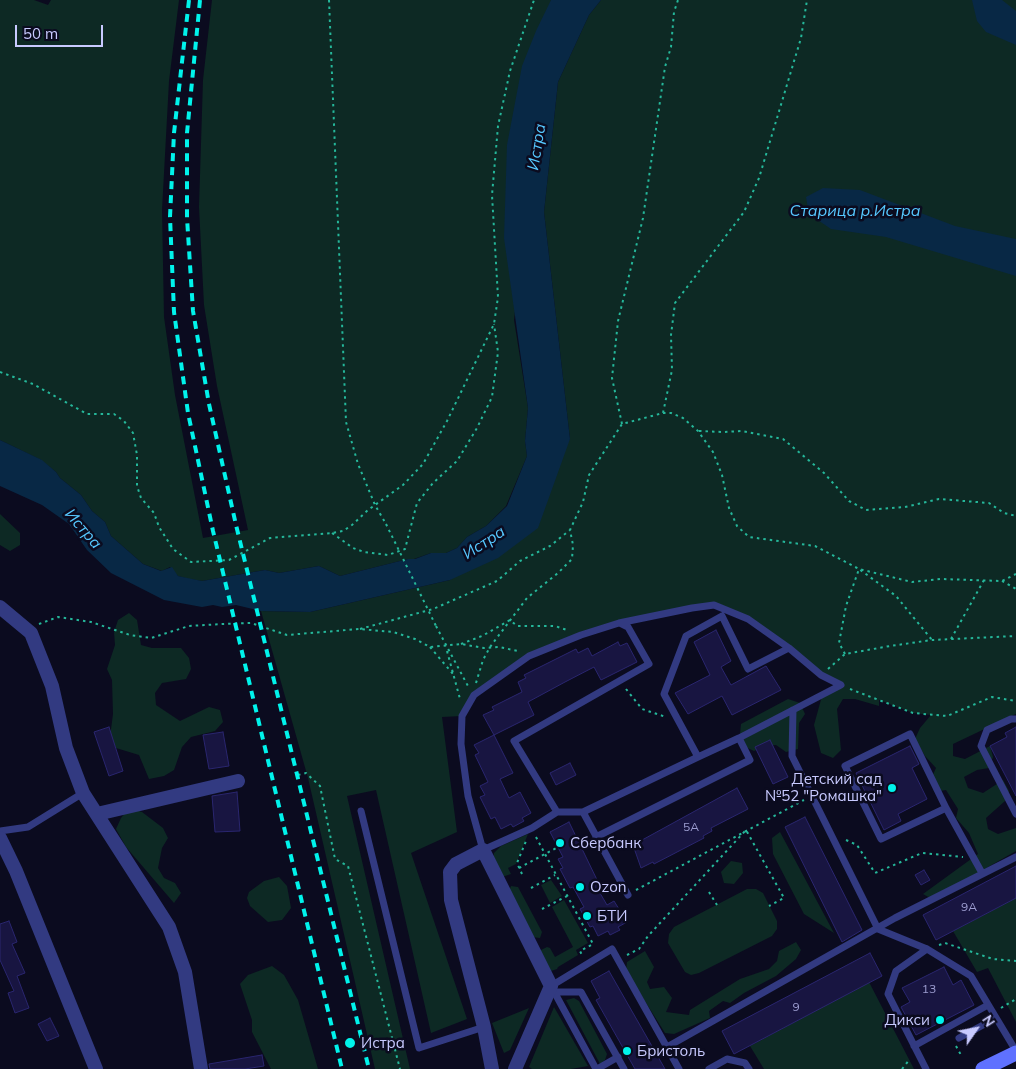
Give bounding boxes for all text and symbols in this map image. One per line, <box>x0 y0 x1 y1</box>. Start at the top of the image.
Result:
scale bar <box>18 15 105 47</box>
text: 50 m <box>23 24 58 43</box>
water label: Истра <box>524 122 550 172</box>
water label: Старица р.Истра <box>790 201 920 221</box>
water label: Истра <box>60 505 106 553</box>
water label: Истра <box>459 522 509 564</box>
place label: Детский сад №52 "Ромашка" <box>765 770 882 805</box>
marker: Детский сад №52 "Ромашка" <box>886 782 898 794</box>
house number: 5А <box>683 820 699 834</box>
place label: Сбербанк <box>570 834 641 852</box>
marker: Сбербанк <box>554 837 566 849</box>
place label: Ozon <box>590 878 627 896</box>
marker: Ozon <box>574 881 586 893</box>
house number: 9А <box>961 900 977 914</box>
place label: БТИ <box>597 907 627 925</box>
marker: БТИ <box>581 910 593 922</box>
house number: 13 <box>922 982 936 996</box>
house number: 9 <box>792 1000 800 1014</box>
north arrow <box>951 1004 1001 1054</box>
place label: Дикси <box>884 1011 930 1029</box>
text: N <box>978 1011 999 1030</box>
marker: Дикси <box>934 1014 946 1026</box>
place label: Истра <box>361 1034 405 1052</box>
marker: Истра <box>343 1036 357 1050</box>
place label: Бристоль <box>637 1042 705 1060</box>
marker: Бристоль <box>621 1045 633 1057</box>

